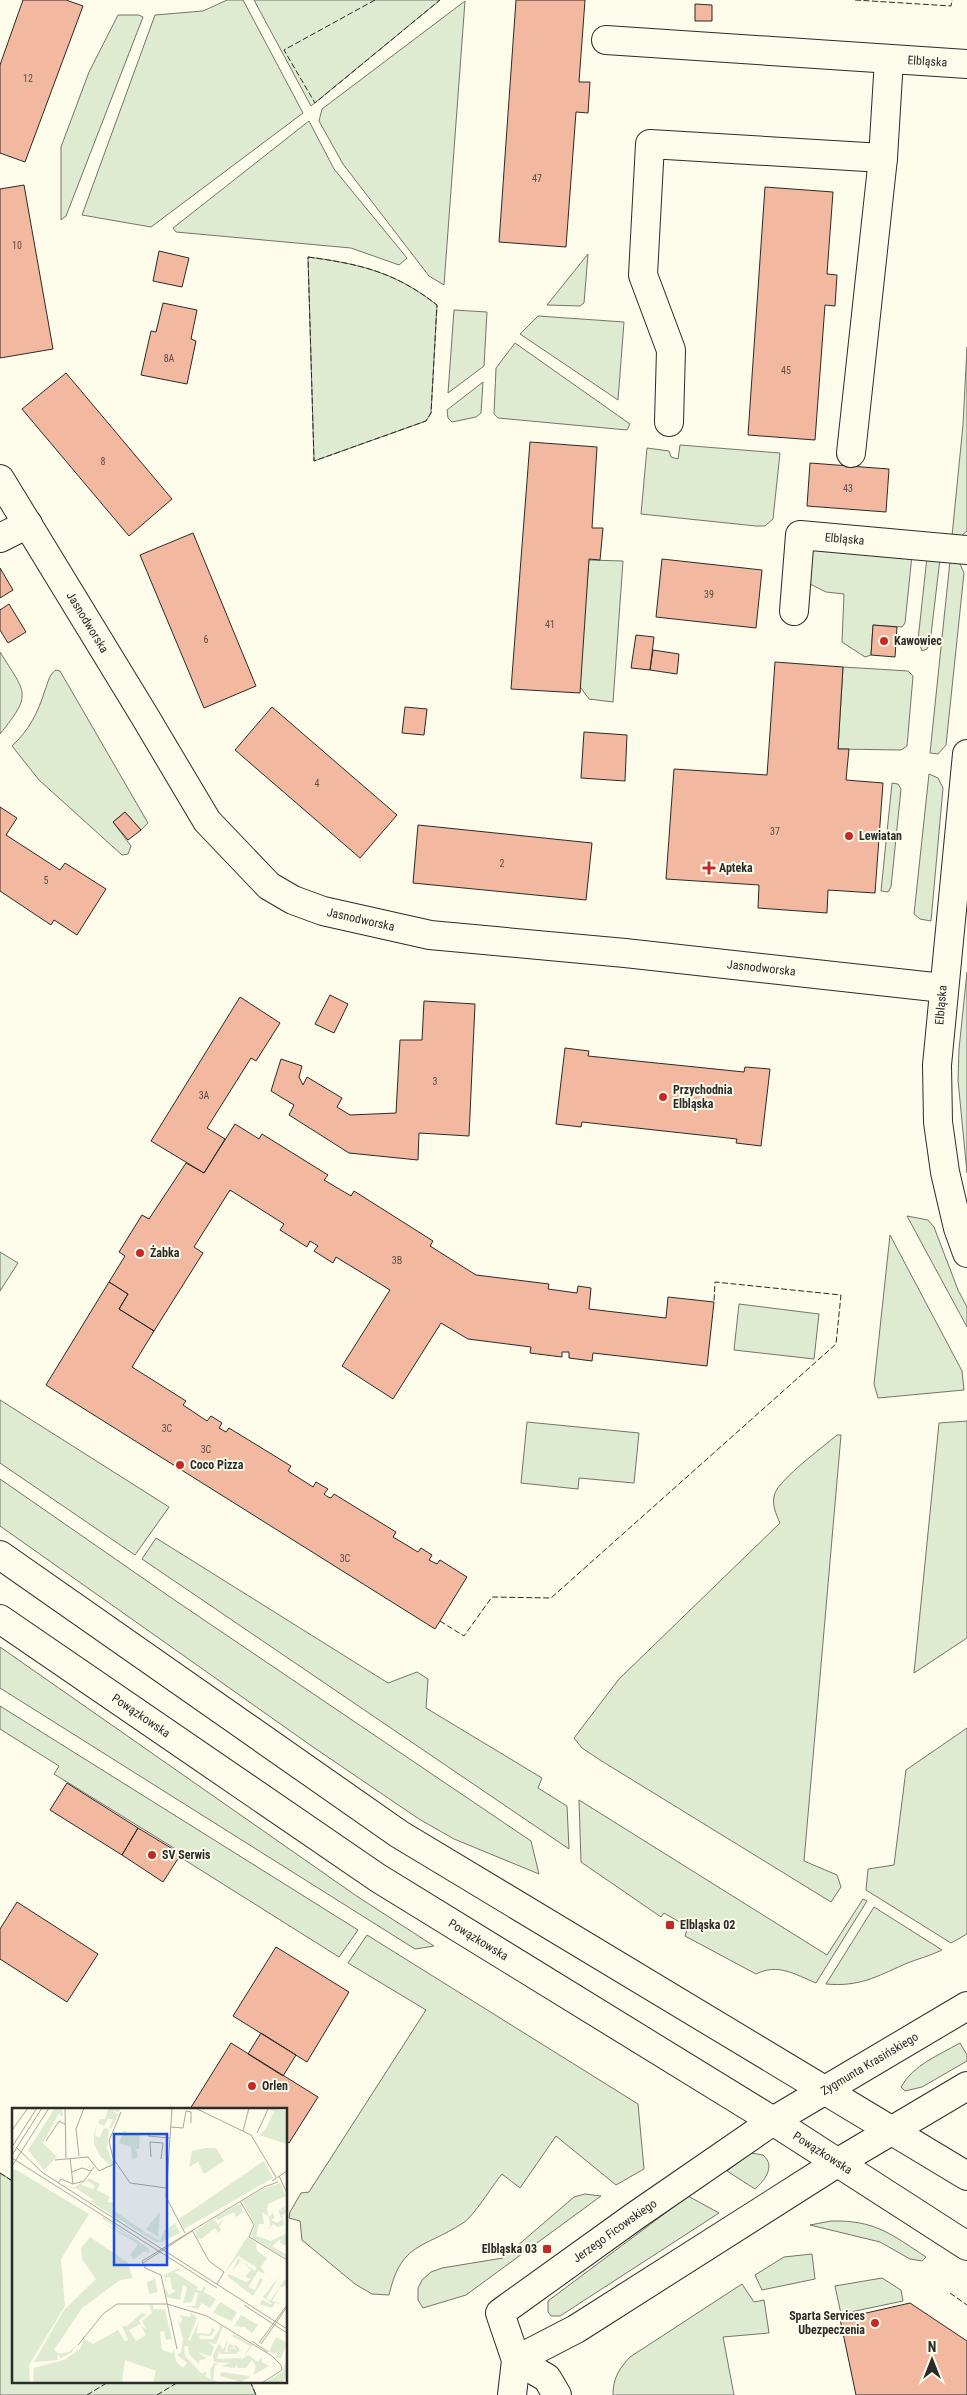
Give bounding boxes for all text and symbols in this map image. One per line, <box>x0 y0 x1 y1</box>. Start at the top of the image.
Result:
street label: Elbląska <box>907 53 948 70</box>
house number: 12 <box>23 73 33 84</box>
house number: 47 <box>532 173 542 184</box>
house number: 10 <box>12 240 22 251</box>
house number: 8A <box>164 353 175 364</box>
house number: 45 <box>781 365 791 376</box>
house number: 8 <box>101 456 106 467</box>
house number: 43 <box>843 483 853 494</box>
street label: Elbląska <box>824 530 865 548</box>
street label: Jasnodworska <box>64 589 112 656</box>
house number: 39 <box>704 589 714 600</box>
house number: 41 <box>545 619 555 630</box>
house number: 6 <box>204 634 209 645</box>
place label: Kawowiec <box>894 634 942 648</box>
marker: Kawowiec <box>878 635 890 647</box>
house number: 4 <box>315 778 320 789</box>
house number: 37 <box>770 826 780 837</box>
place label: Lewiatan <box>859 829 902 843</box>
marker: Lewiatan <box>843 830 855 842</box>
house number: 2 <box>500 858 505 869</box>
place label: Apteka <box>719 861 753 875</box>
marker: Apteka <box>703 862 715 874</box>
house number: 5 <box>44 875 49 886</box>
street label: Jasnodworska <box>326 905 396 934</box>
street label: Jasnodworska <box>726 957 797 979</box>
street label: Elbląska <box>932 984 950 1025</box>
house number: 3 <box>433 1076 438 1087</box>
place label: Przychodnia Elbląska <box>673 1083 733 1111</box>
house number: 3A <box>199 1090 210 1101</box>
marker: Przychodnia Elbląska <box>657 1091 669 1103</box>
place label: Żabka <box>150 1245 180 1260</box>
marker: Żabka <box>134 1247 146 1259</box>
house number: 3B <box>392 1255 402 1266</box>
house number: 3C <box>162 1423 173 1434</box>
house number: 3C <box>201 1444 212 1455</box>
place label: Coco Pizza <box>190 1458 244 1472</box>
marker: Coco Pizza <box>174 1459 186 1471</box>
house number: 3C <box>340 1553 351 1564</box>
street label: Powązkowska <box>109 1691 173 1741</box>
place label: SV Serwis <box>162 1848 211 1862</box>
marker: SV Serwis <box>146 1849 158 1861</box>
street label: Powązkowska <box>446 1916 511 1963</box>
place label: Elbląska 02 <box>680 1918 735 1932</box>
marker: Elbląska 02 <box>664 1919 676 1931</box>
street label: Zygmunta Krasińskiego <box>818 2029 921 2098</box>
place label: Orlen <box>262 2079 288 2093</box>
marker: Orlen <box>246 2080 258 2092</box>
inset map <box>12 2108 288 2382</box>
street label: Powązkowska <box>791 2129 855 2177</box>
street label: Jerzego Ficowskiego <box>570 2196 659 2265</box>
place label: Elbląska 03 <box>482 2242 537 2256</box>
marker: Elbląska 03 <box>541 2243 553 2255</box>
place label: Sparta Services Ubezpeczenia <box>789 2309 866 2337</box>
marker: Sparta Services Ubezpeczenia <box>869 2317 881 2329</box>
north arrow <box>907 2335 957 2385</box>
text: N <box>928 2339 936 2355</box>

